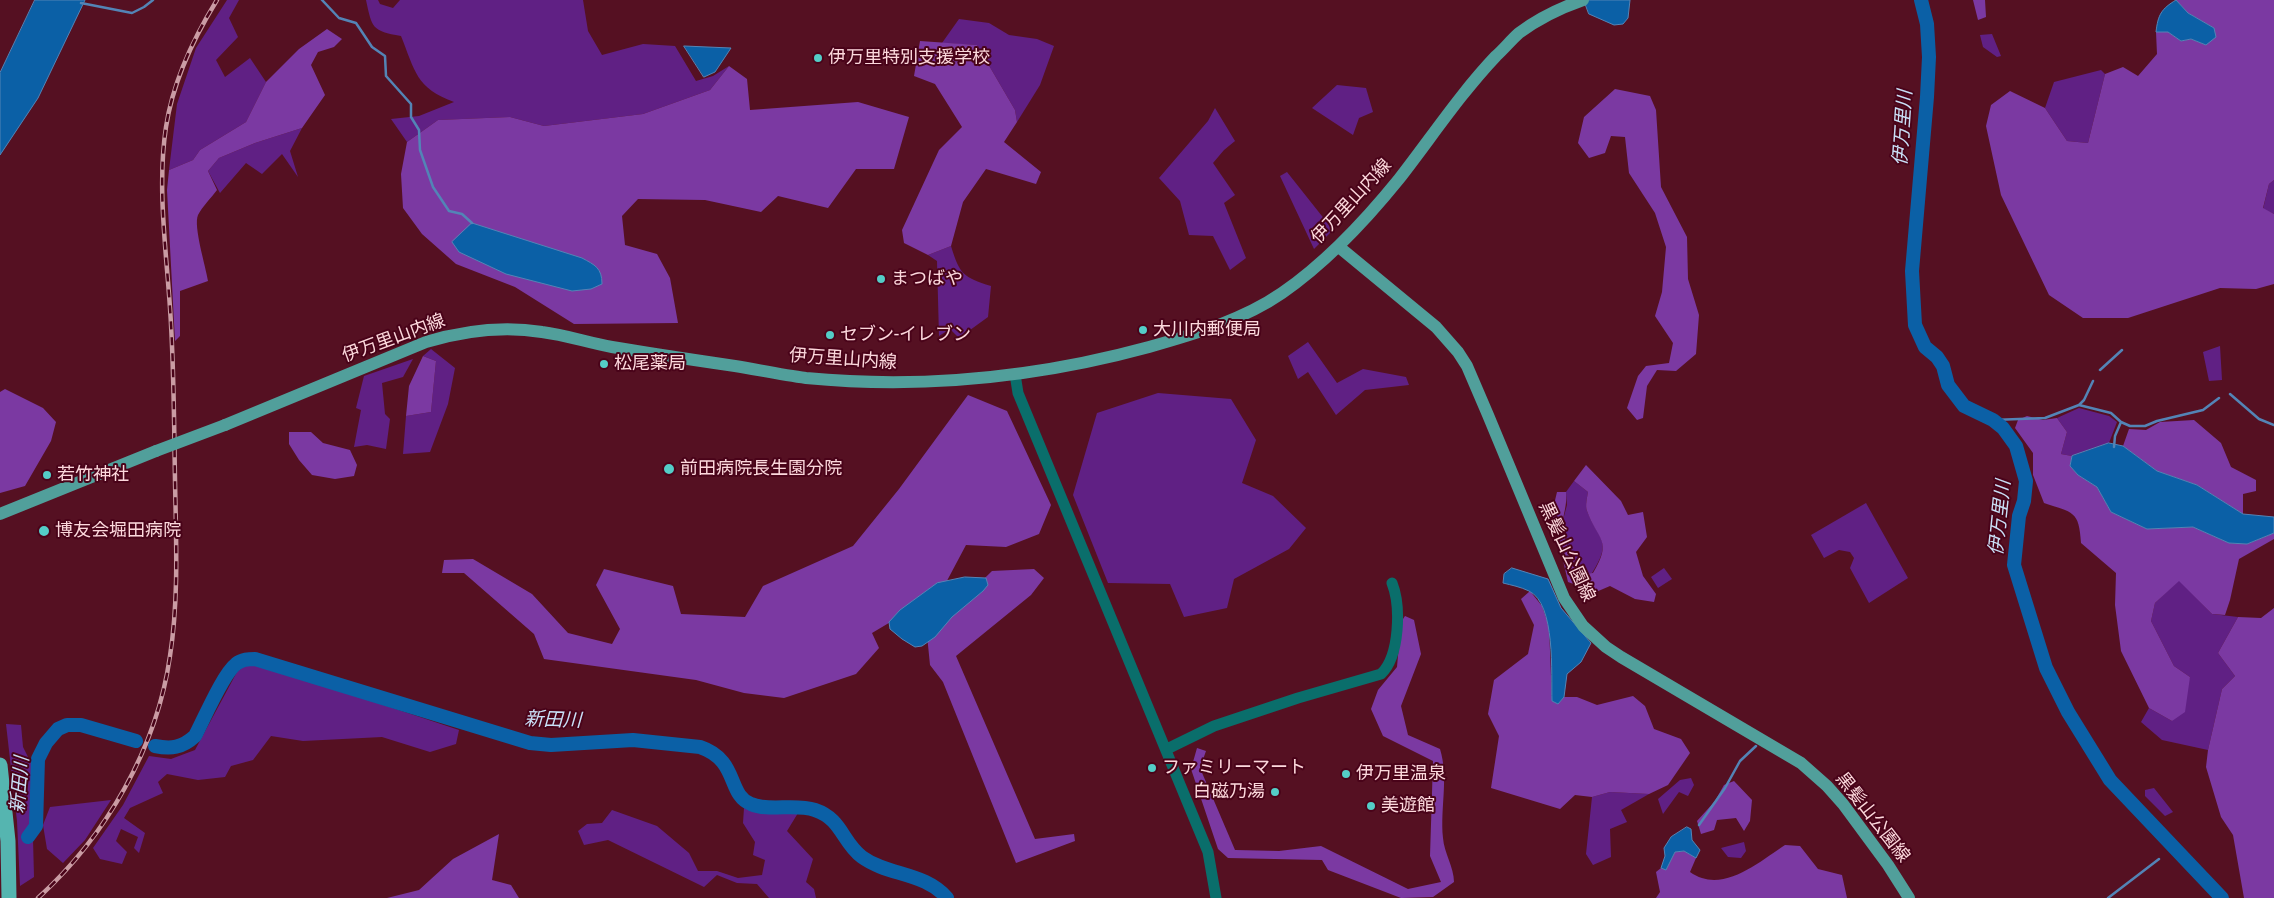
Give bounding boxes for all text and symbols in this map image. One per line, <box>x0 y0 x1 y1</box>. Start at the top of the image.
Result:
place label: 伊万里特別支援学校 <box>828 47 990 69</box>
marker: 伊万里特別支援学校 <box>812 52 824 64</box>
water label: 伊万里川 <box>1890 89 1918 167</box>
street label: 伊万里山内線 <box>1307 155 1397 249</box>
place label: まつばや <box>891 268 963 290</box>
marker: まつばや <box>875 273 887 285</box>
street label: 伊万里山内線 <box>340 310 448 368</box>
place label: 大川内郵便局 <box>1153 319 1261 341</box>
place label: セブン-イレブン <box>840 324 971 346</box>
marker: 大川内郵便局 <box>1137 324 1149 336</box>
marker: セブン-イレブン <box>824 329 836 341</box>
street label: 伊万里山内線 <box>788 345 898 375</box>
place label: 松尾薬局 <box>614 353 686 375</box>
marker: 松尾薬局 <box>598 358 610 370</box>
place label: 前田病院長生園分院 <box>680 458 842 480</box>
marker: 前田病院長生園分院 <box>662 462 676 476</box>
place label: 若竹神社 <box>57 464 129 486</box>
marker: 若竹神社 <box>41 469 53 481</box>
water label: 伊万里川 <box>1986 479 2016 557</box>
street label: 黒髪山公園線 <box>1533 498 1599 606</box>
place label: 博友会堀田病院 <box>55 520 181 542</box>
marker: 博友会堀田病院 <box>37 524 51 538</box>
water label: 新田川 <box>524 709 582 733</box>
water label: 新田川 <box>7 756 35 814</box>
place label: ファミリーマート <box>1162 757 1306 779</box>
marker: ファミリーマート <box>1146 762 1158 774</box>
place label: 伊万里温泉 <box>1356 763 1446 785</box>
marker: 伊万里温泉 <box>1340 768 1352 780</box>
street label: 黒髪山公園線 <box>1830 769 1914 867</box>
place label: 白磁乃湯 <box>1193 781 1265 803</box>
marker: 白磁乃湯 <box>1269 786 1281 798</box>
place label: 美遊館 <box>1381 795 1435 817</box>
marker: 美遊館 <box>1365 800 1377 812</box>

